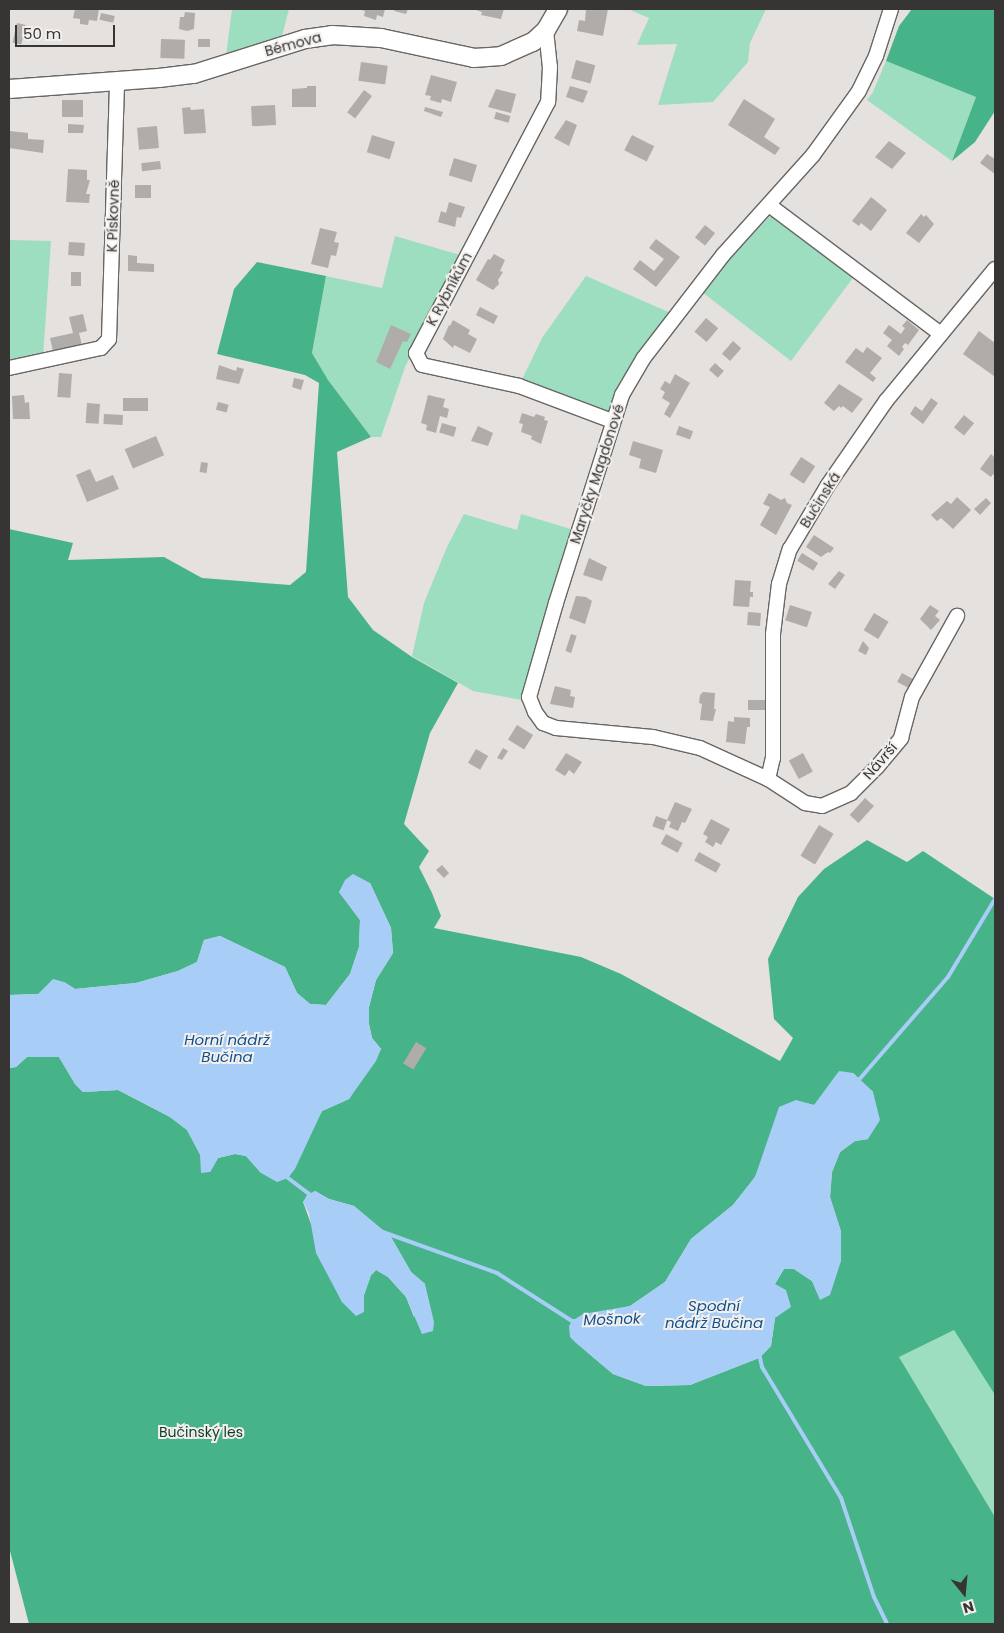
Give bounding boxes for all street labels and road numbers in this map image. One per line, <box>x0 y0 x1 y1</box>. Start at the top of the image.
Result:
street label: Bémova <box>263 28 323 60</box>
street label: K Pískovně <box>103 179 123 253</box>
street label: K Rybníkům <box>423 249 475 329</box>
street label: Maryčky Magdonové <box>566 402 628 546</box>
street label: Bučinská <box>796 469 844 531</box>
street label: Návrší <box>860 739 900 783</box>

